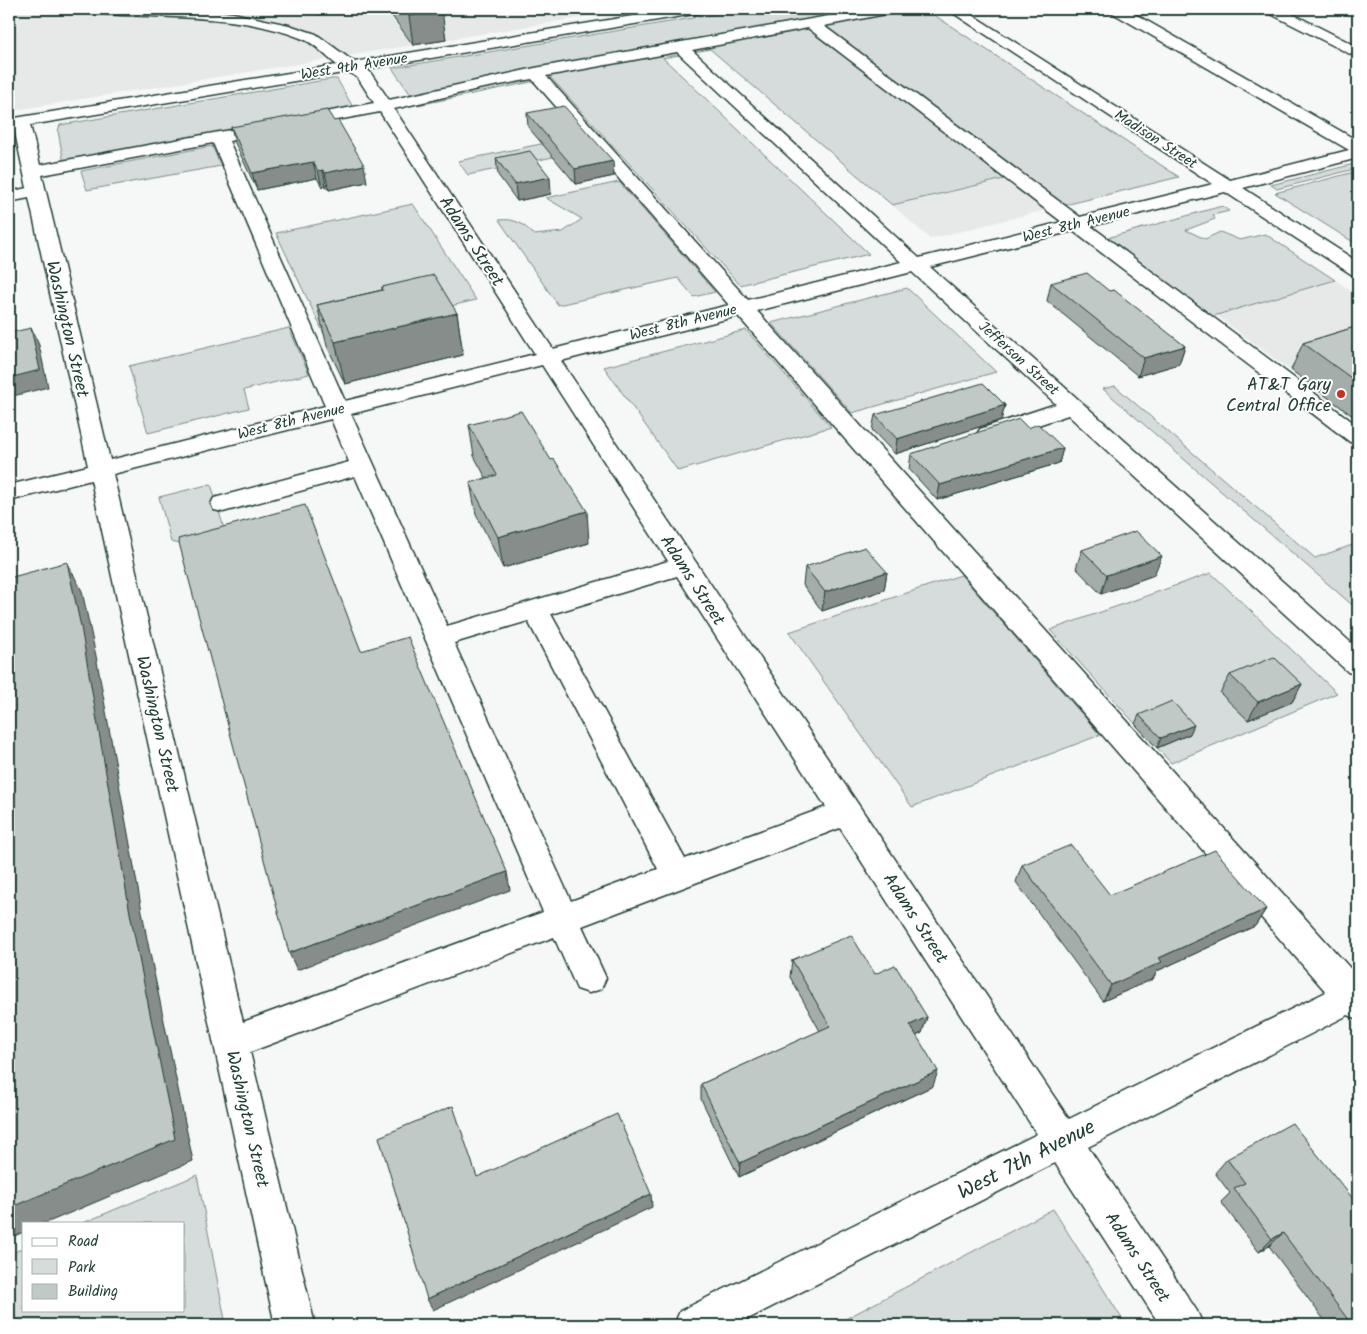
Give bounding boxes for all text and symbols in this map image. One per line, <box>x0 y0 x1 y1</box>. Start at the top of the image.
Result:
street label: West 9th Avenue <box>299 47 410 87</box>
street label: Madison Street <box>1109 104 1202 176</box>
street label: Adams Street <box>430 191 512 294</box>
street label: West 8th Avenue <box>1020 200 1133 250</box>
street label: Washington Street <box>37 258 97 402</box>
street label: West 8th Avenue <box>627 298 740 348</box>
street label: Jefferson Street <box>972 316 1064 402</box>
place label: AT&T Gary Central Office <box>1226 371 1332 421</box>
marker: AT&T Gary Central Office <box>1335 388 1347 400</box>
street label: West 8th Avenue <box>235 397 348 447</box>
street label: Adams Street <box>651 530 733 633</box>
street label: Washington Street <box>127 653 187 797</box>
street label: Adams Street <box>874 868 956 971</box>
street label: Washington Street <box>217 1048 277 1192</box>
street label: West 7th Avenue <box>952 1111 1102 1209</box>
street label: Adams Street <box>1096 1207 1178 1310</box>
legend <box>22 1222 185 1312</box>
text: Road <box>68 1230 99 1254</box>
text: Park <box>68 1256 96 1280</box>
text: Building <box>68 1280 118 1304</box>

